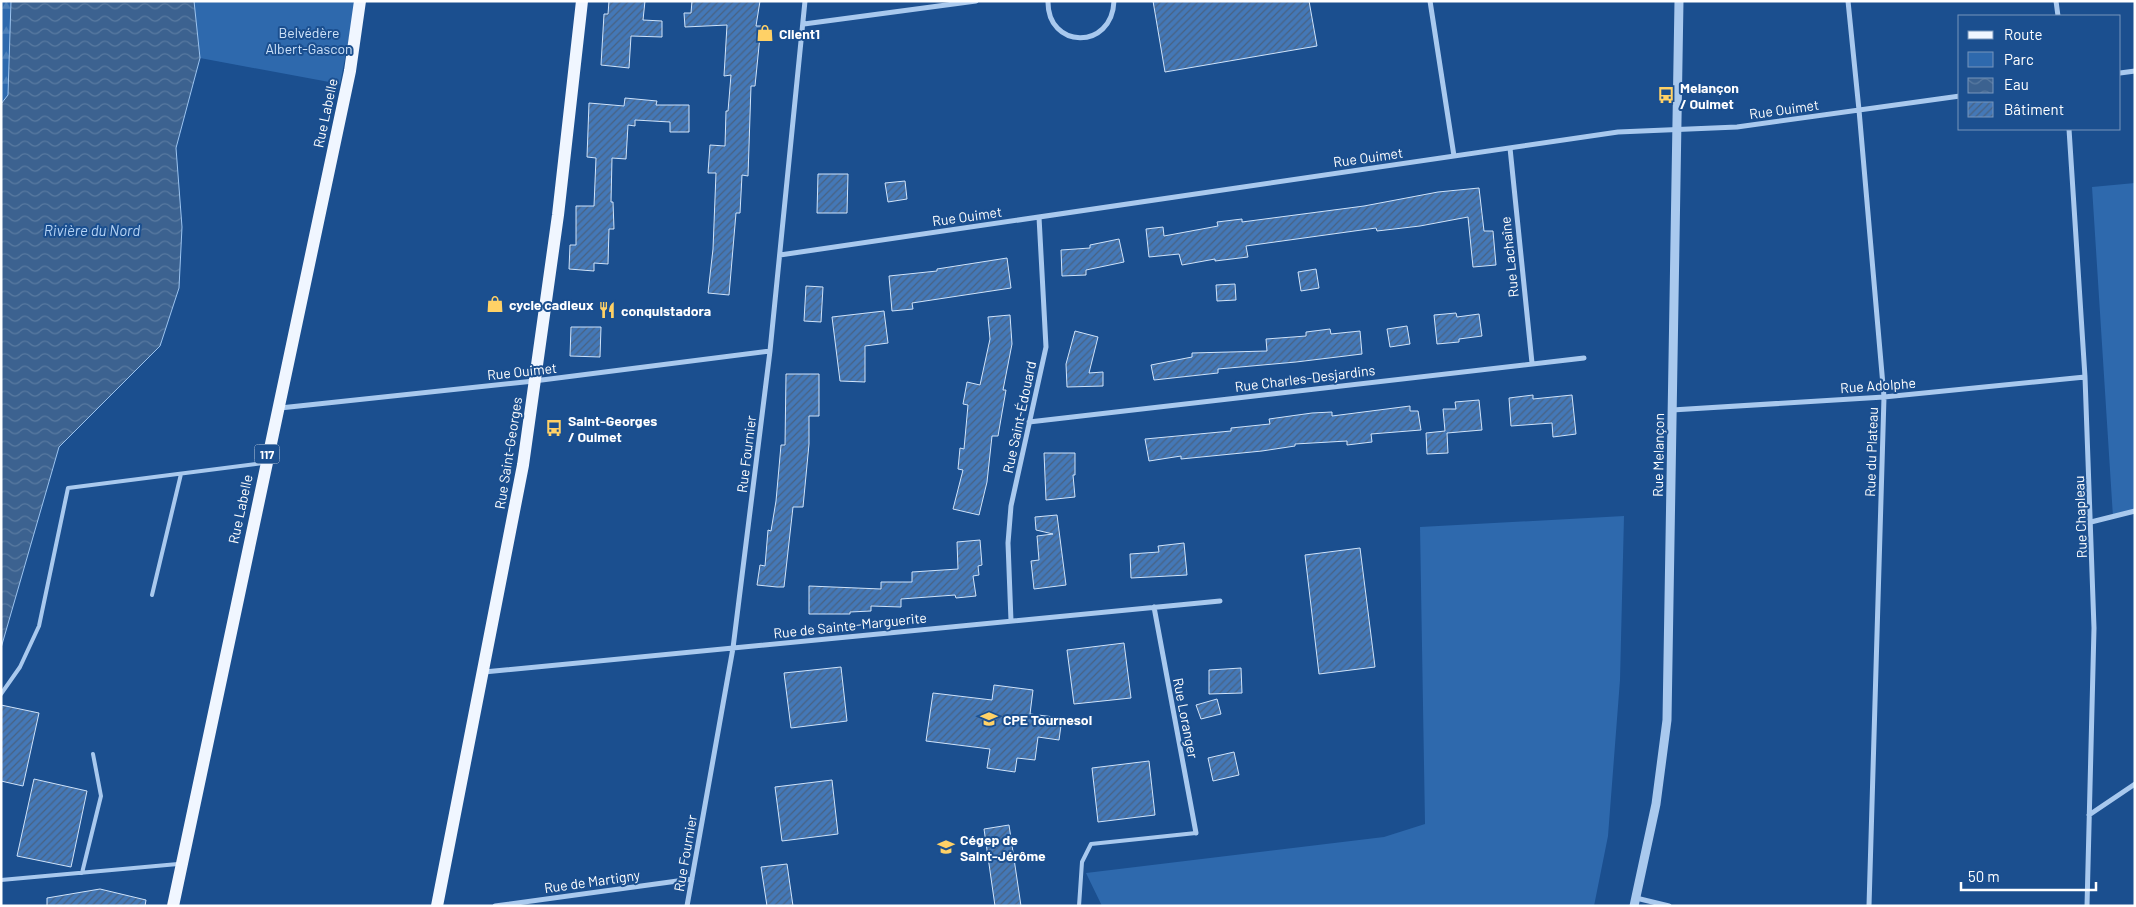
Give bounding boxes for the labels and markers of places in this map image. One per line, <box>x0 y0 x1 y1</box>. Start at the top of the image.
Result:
shop icon: Client1 <box>755 23 775 43</box>
place label: Client1 <box>779 25 820 42</box>
place label: Melançon / Ouimet <box>1680 79 1739 112</box>
bus stop icon: Melançon / Ouimet <box>1656 85 1676 105</box>
shop icon: cycle cadieux <box>485 294 505 314</box>
place label: cycle cadieux <box>509 296 594 313</box>
restaurant icon: conquistadora <box>597 300 617 320</box>
place label: conquistadora <box>621 302 711 319</box>
place label: Saint-Georges / Ouimet <box>568 412 657 445</box>
bus stop icon: Saint-Georges / Ouimet <box>544 418 564 438</box>
school or university icon: CPE Tournesol <box>979 709 999 729</box>
place label: CPE Tournesol <box>1003 711 1092 728</box>
place label: Cégep de Saint-Jérôme <box>960 831 1046 864</box>
school or university icon: Cégep de Saint-Jérôme <box>936 837 956 857</box>

